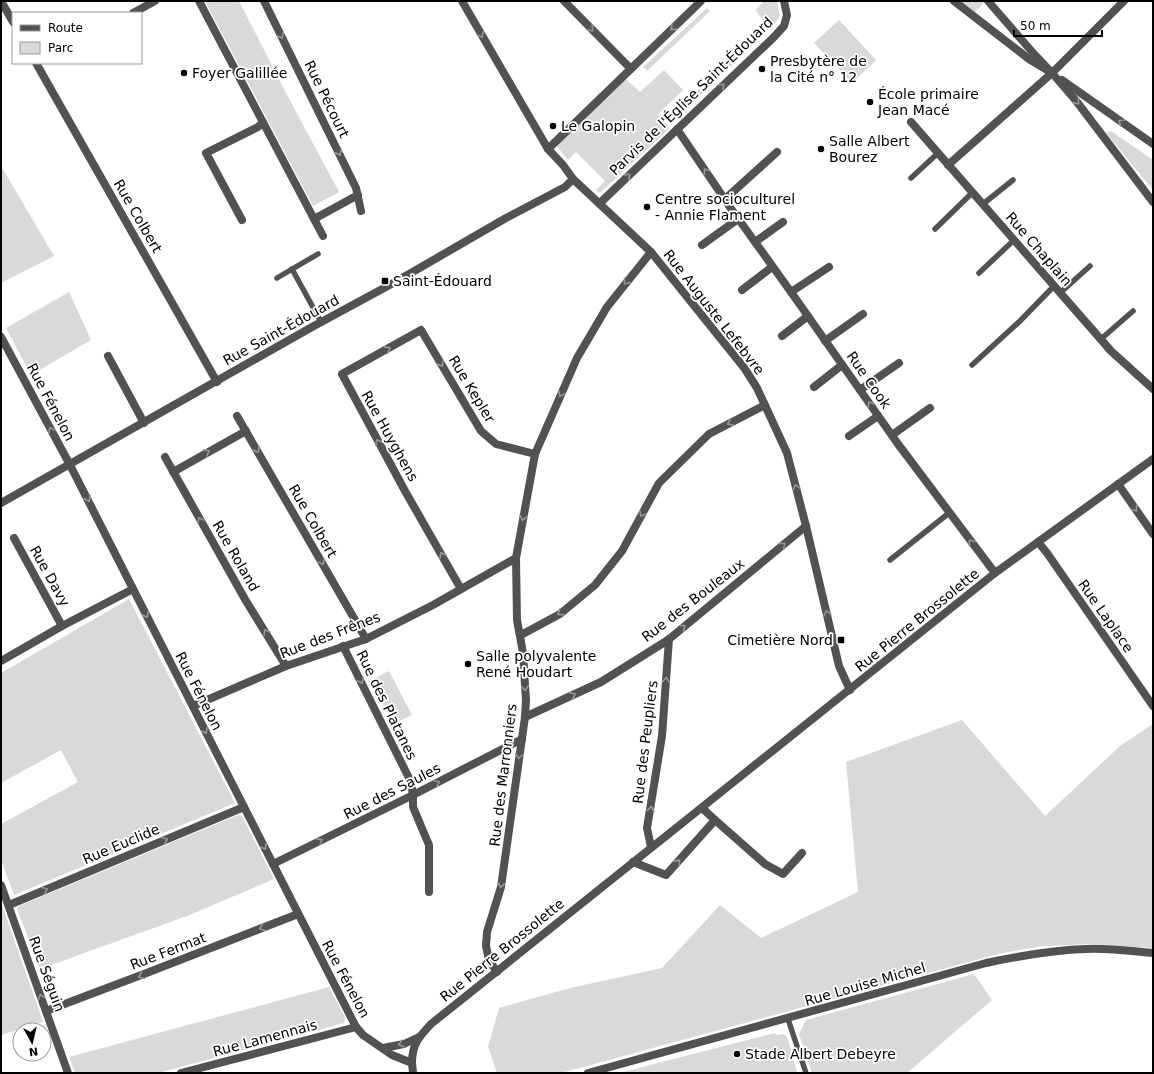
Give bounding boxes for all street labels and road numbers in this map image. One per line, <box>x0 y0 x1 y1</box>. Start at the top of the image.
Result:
street label: Parvis de l'Église Saint-Édouard <box>606 14 776 178</box>
street label: Rue Pécourt <box>301 58 353 141</box>
street label: Rue Colbert <box>111 176 166 256</box>
street label: Rue Chaplain <box>1003 209 1075 289</box>
street label: Rue Auguste Lefebvre <box>660 246 768 378</box>
street label: Rue Saint-Édouard <box>220 292 342 368</box>
street label: Rue Cook <box>844 348 895 412</box>
street label: Rue Kepler <box>446 353 498 426</box>
street label: Rue Fénelon <box>24 360 78 444</box>
street label: Rue Huyghens <box>358 388 422 484</box>
street label: Rue Colbert <box>286 481 341 561</box>
street label: Rue Roland <box>209 518 263 594</box>
street label: Rue Davy <box>27 543 73 609</box>
street label: Rue des Bouleaux <box>639 555 747 645</box>
street label: Rue Pierre Brossolette <box>852 565 982 675</box>
street label: Rue Laplace <box>1075 577 1137 655</box>
street label: Rue des Frênes <box>278 609 382 661</box>
street label: Rue des Platanes <box>353 648 421 762</box>
street label: Rue Fénelon <box>172 649 226 733</box>
street label: Rue des Peupliers <box>630 679 660 805</box>
street label: Rue des Marronniers <box>486 703 520 847</box>
street label: Rue des Saules <box>341 760 443 822</box>
street label: Rue Euclide <box>80 821 162 867</box>
street label: Rue Pierre Brossolette <box>437 895 567 1005</box>
street label: Rue Fermat <box>128 929 209 973</box>
street label: Rue Séguin <box>26 934 68 1014</box>
street label: Rue Fénelon <box>319 937 373 1021</box>
street label: Rue Louise Michel <box>803 959 927 1009</box>
street label: Rue Lamennais <box>211 1016 319 1060</box>

